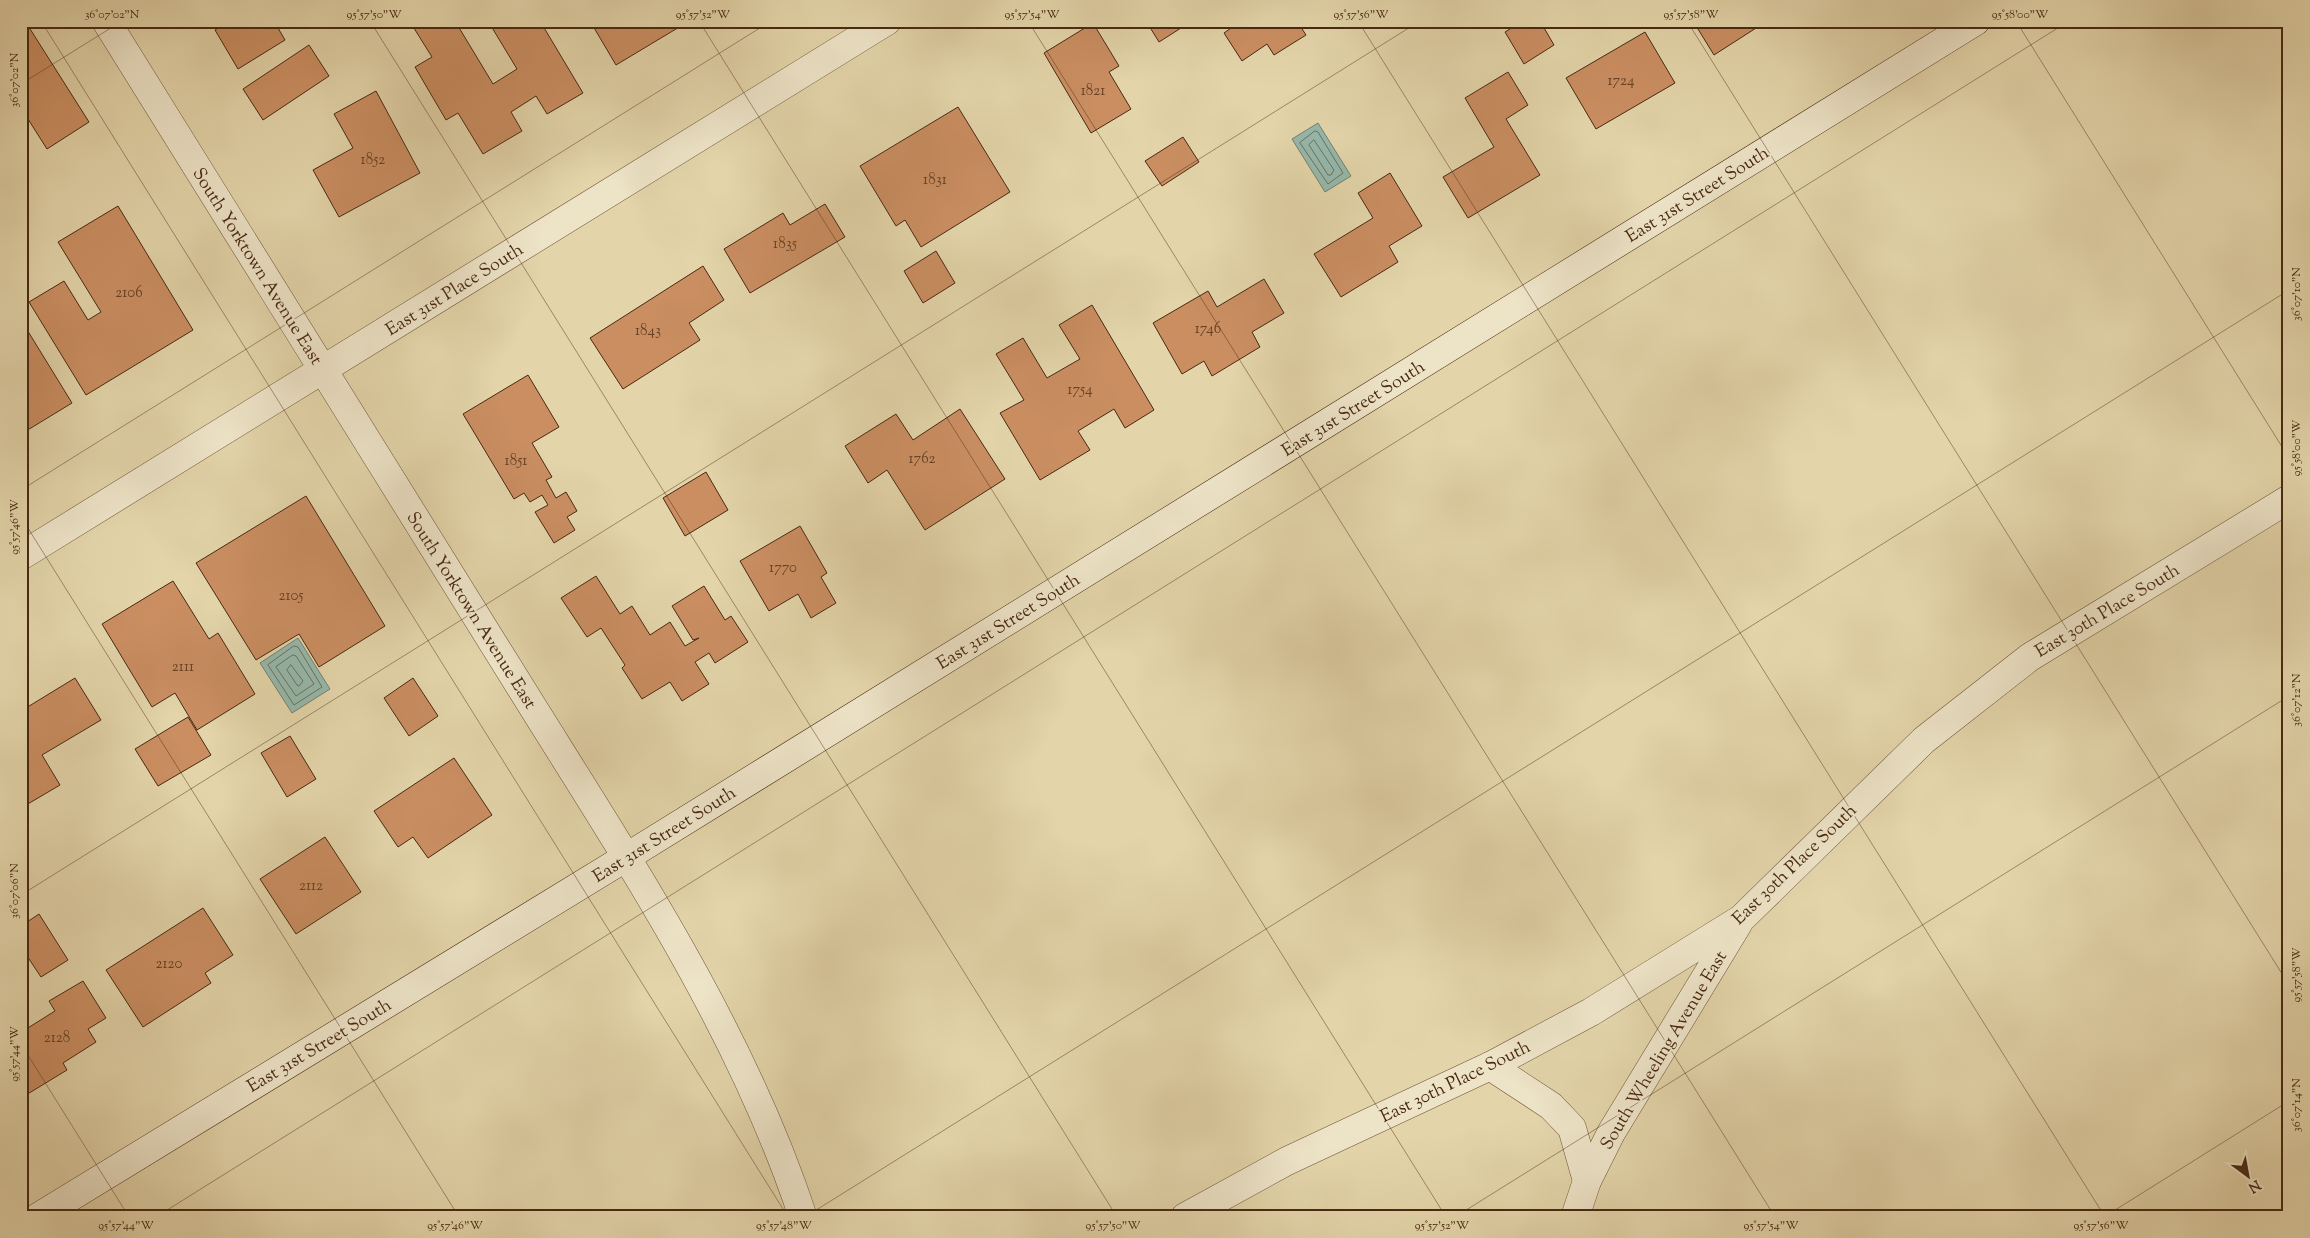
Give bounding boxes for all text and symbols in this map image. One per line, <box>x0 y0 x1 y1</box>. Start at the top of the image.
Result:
text: 36°07'02"N <box>85 6 140 24</box>
text: 95°57'50"W <box>346 6 402 24</box>
text: 95°57'52"W <box>676 6 731 24</box>
text: 95°57'54"W <box>1005 6 1060 24</box>
text: 95°57'56"W <box>1334 6 1389 24</box>
text: 95°57'58"W <box>1663 6 1719 24</box>
text: 95°58'00"W <box>1992 6 2049 24</box>
text: 36°07'02"N <box>6 52 24 107</box>
house number: 1724 <box>1607 71 1635 92</box>
house number: 1821 <box>1081 81 1105 102</box>
street label: East 31st Street South <box>1621 141 1775 250</box>
house number: 1852 <box>361 150 385 171</box>
street label: South Yorktown Avenue East <box>185 163 328 371</box>
house number: 1831 <box>923 170 947 191</box>
house number: 1835 <box>773 234 797 255</box>
street label: East 31st Place South <box>381 238 529 344</box>
text: 36°07'10"N <box>2288 267 2306 321</box>
house number: 2106 <box>115 283 143 304</box>
house number: 1746 <box>1195 319 1221 340</box>
house number: 1843 <box>635 321 661 342</box>
street label: East 31st Street South <box>1277 355 1431 464</box>
house number: 1754 <box>1067 380 1093 401</box>
text: 95°58'00"W <box>2288 419 2306 476</box>
house number: 1762 <box>909 449 935 470</box>
house number: 1851 <box>505 451 527 472</box>
text: 95°57'46"W <box>6 499 24 555</box>
street label: South Yorktown Avenue East <box>399 507 542 715</box>
house number: 1770 <box>769 558 797 579</box>
street label: East 30th Place South <box>2031 558 2186 665</box>
street label: East 31st Street South <box>932 568 1086 677</box>
house number: 2105 <box>278 586 304 607</box>
house number: 2111 <box>172 657 194 678</box>
text: 36°07'12"N <box>2288 673 2306 727</box>
street label: East 31st Street South <box>588 781 742 890</box>
street label: East 30th Place South <box>1727 799 1864 932</box>
text: 36°07'06"N <box>6 863 24 919</box>
house number: 2112 <box>299 876 323 897</box>
street label: South Wheeling Avenue East <box>1595 947 1735 1156</box>
text: 95°57'58"W <box>2288 947 2306 1003</box>
house number: 2120 <box>155 954 183 975</box>
street label: East 31st Street South <box>243 993 398 1100</box>
text: 95°57'44"W <box>6 1025 24 1082</box>
house number: 2128 <box>44 1028 70 1049</box>
street label: East 30th Place South <box>1376 1035 1536 1131</box>
text: 36°07'14"N <box>2288 1078 2306 1132</box>
north arrow <box>2222 1150 2272 1200</box>
text: N <box>2244 1174 2264 1197</box>
text: 95°57'44"W <box>98 1217 155 1235</box>
text: 95°57'46"W <box>427 1217 483 1235</box>
text: 95°57'48"W <box>756 1217 813 1235</box>
text: 95°57'50"W <box>1085 1217 1141 1235</box>
text: 95°57'52"W <box>1415 1217 1470 1235</box>
text: 95°57'54"W <box>1744 1217 1799 1235</box>
text: 95°57'56"W <box>2074 1217 2129 1235</box>

